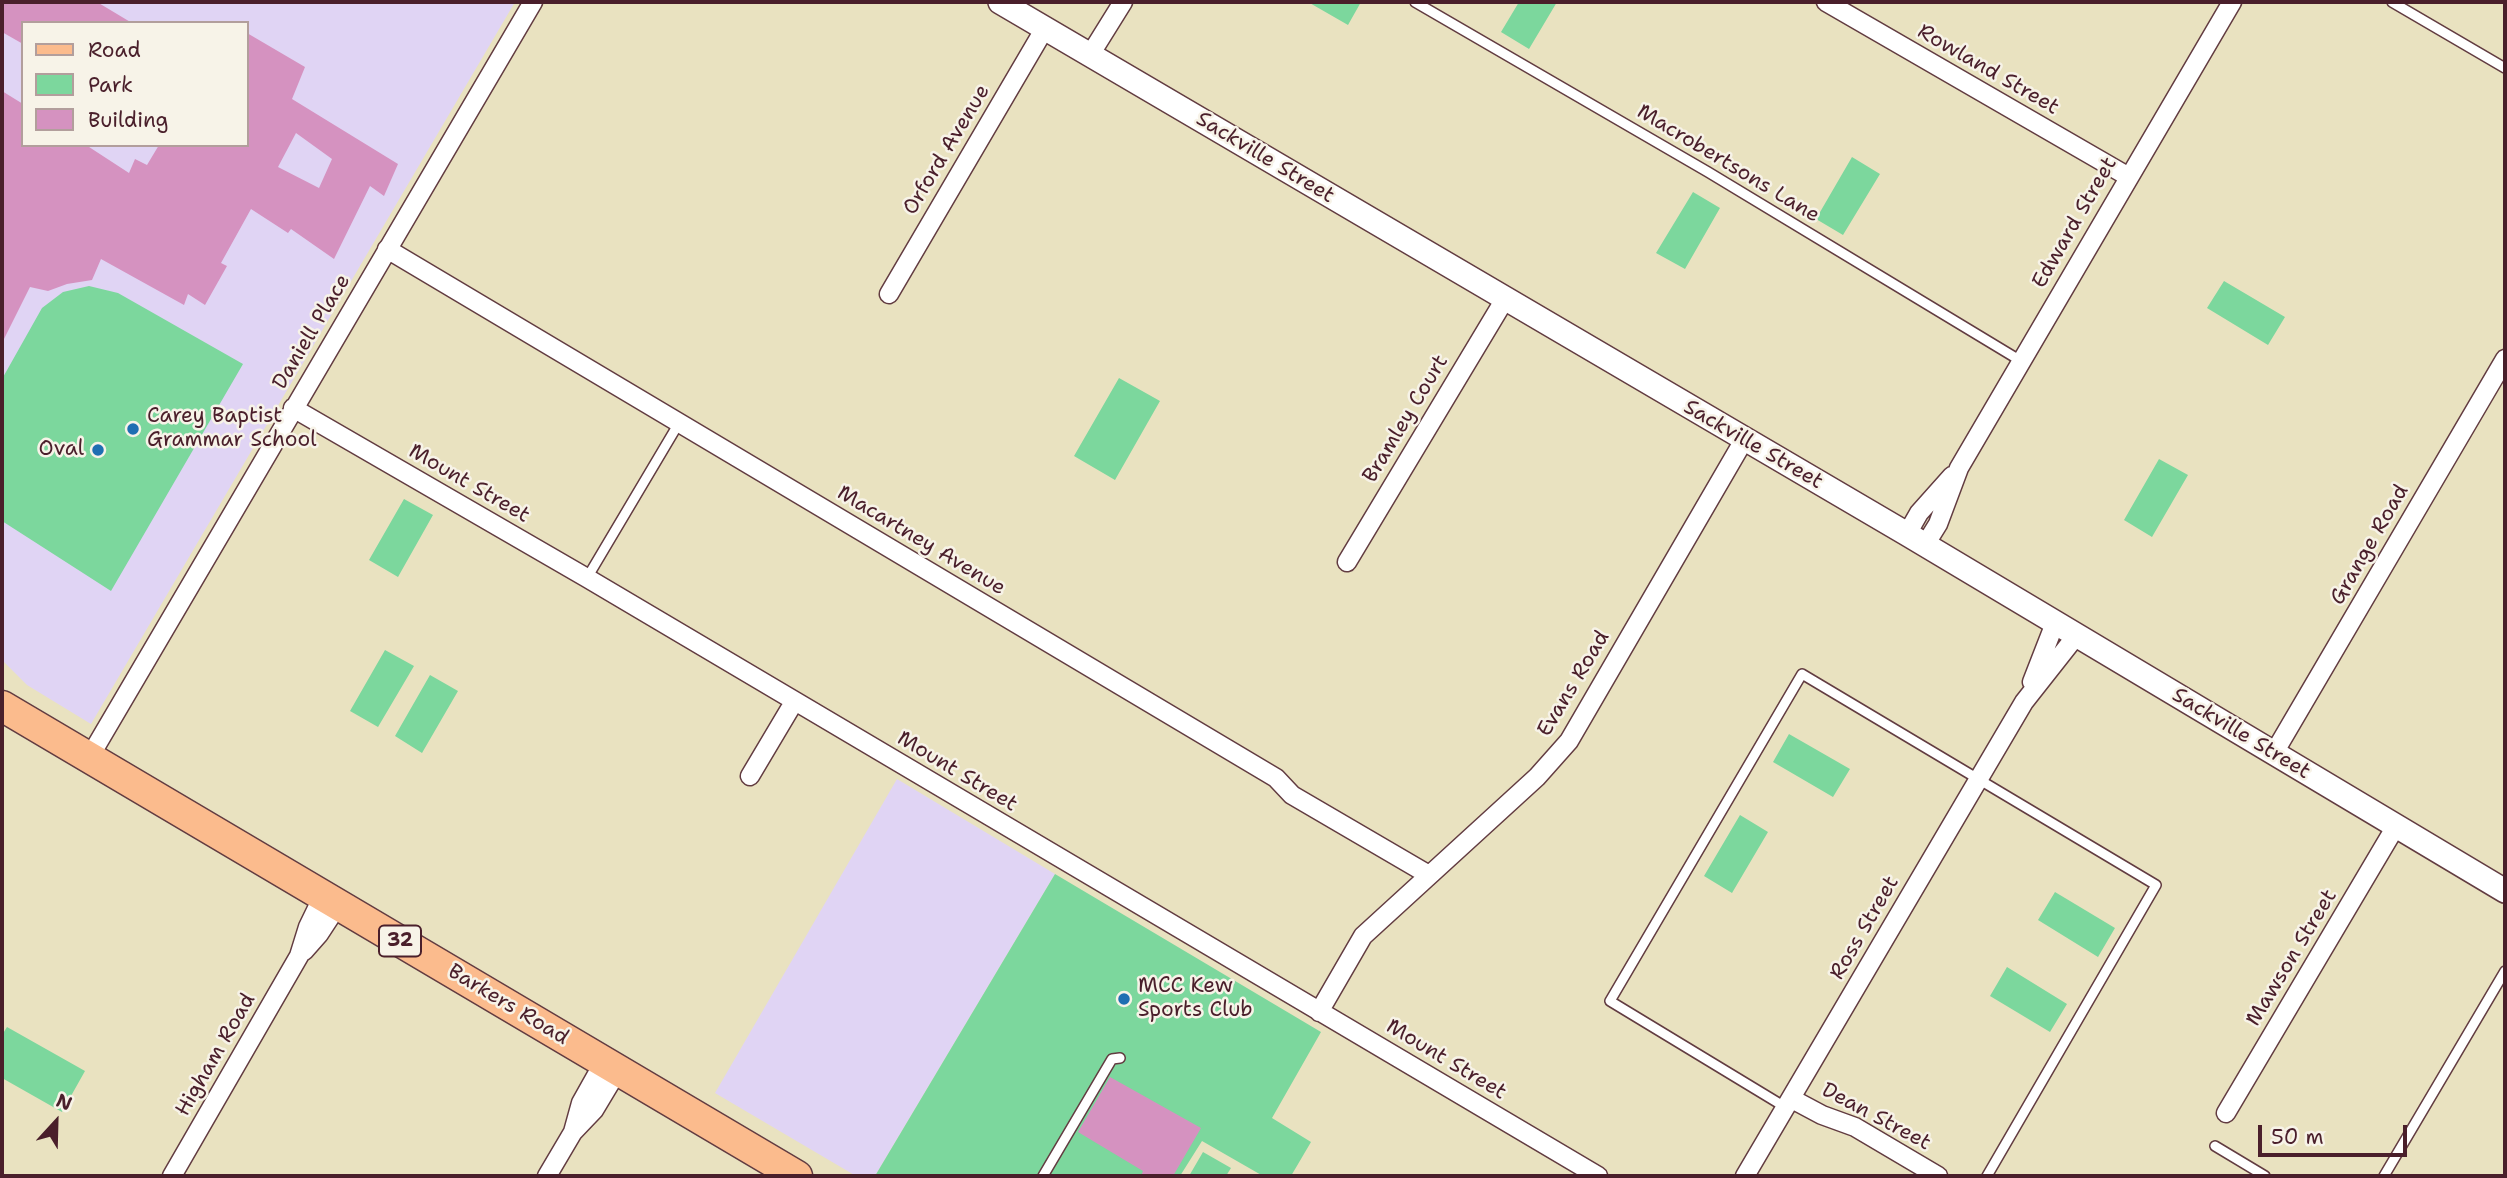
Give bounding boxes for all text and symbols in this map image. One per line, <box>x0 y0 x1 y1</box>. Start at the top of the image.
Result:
street label: Rowland Street <box>1913 19 2063 121</box>
legend <box>21 21 248 147</box>
text: Road <box>88 36 141 64</box>
text: Park <box>88 71 133 99</box>
street label: Orford Avenue <box>898 80 996 220</box>
street label: Macrobertsons Lane <box>1632 99 1824 229</box>
text: Building <box>88 106 168 134</box>
street label: Sackville Street <box>1191 107 1339 209</box>
street label: Edward Street <box>2027 153 2123 293</box>
street label: Daniell Place <box>268 270 356 394</box>
street label: Bramley Court <box>1358 351 1454 487</box>
street label: Sackville Street <box>1679 395 1827 495</box>
place label: Carey Baptist Grammar School <box>147 404 316 454</box>
marker: Carey Baptist Grammar School <box>125 421 141 437</box>
place label: Oval <box>39 437 84 463</box>
street label: Mount Street <box>404 439 534 529</box>
marker: Oval <box>90 442 106 458</box>
street label: Grange Road <box>2325 480 2415 610</box>
street label: Macartney Avenue <box>832 481 1010 601</box>
street label: Evans Road <box>1533 627 1615 741</box>
street label: Sackville Street <box>2167 683 2315 785</box>
street label: Mount Street <box>892 726 1022 818</box>
street label: Ross Street <box>1825 872 1905 984</box>
street label: Mawson Street <box>2241 885 2343 1031</box>
road number: 32 <box>379 925 421 956</box>
street label: Barkers Road <box>443 959 573 1051</box>
place label: MCC Kew Sports Club <box>1138 974 1253 1024</box>
street label: Higham Road <box>171 989 261 1121</box>
marker: MCC Kew Sports Club <box>1116 991 1132 1007</box>
street label: Mount Street <box>1381 1014 1511 1106</box>
street label: Dean Street <box>1817 1078 1935 1156</box>
north arrow <box>21 1087 91 1157</box>
text: N <box>52 1088 76 1116</box>
scale bar <box>2262 1112 2411 1156</box>
text: 50 m <box>2271 1123 2324 1151</box>

